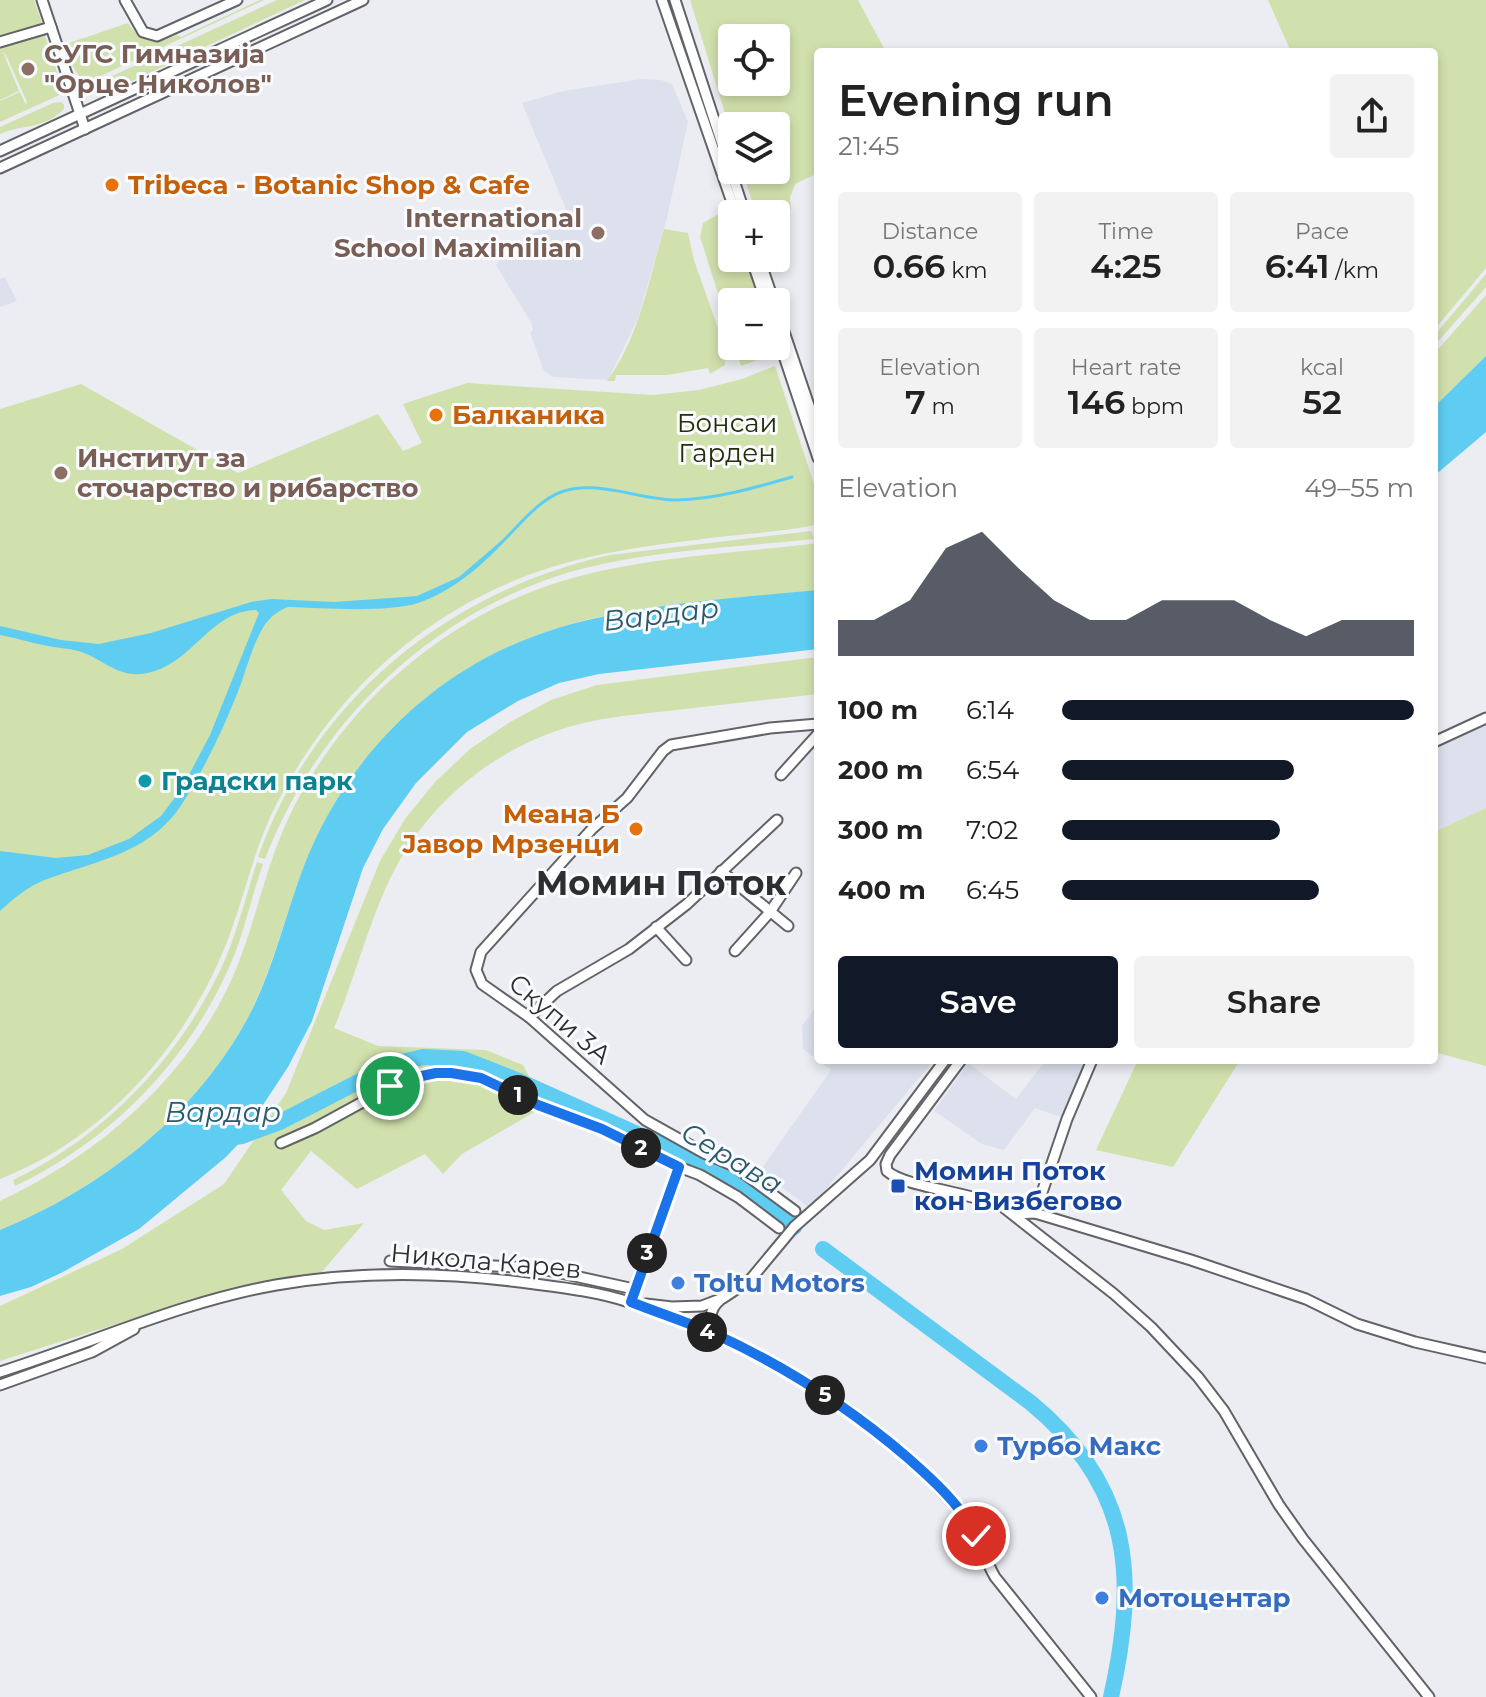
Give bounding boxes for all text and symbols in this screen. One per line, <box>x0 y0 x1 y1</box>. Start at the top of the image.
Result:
map controls <box>718 24 790 360</box>
button: locate <box>718 24 790 96</box>
place label: СУГС Гимназија "Орце Николов" <box>44 38 272 100</box>
marker: СУГС Гимназија "Орце Николов" <box>19 60 37 78</box>
text: Evening run <box>838 73 1114 127</box>
button: share <box>1330 74 1414 158</box>
button: layers <box>718 112 790 184</box>
text: 21:45 <box>838 130 900 162</box>
place label: Tribeca - Botanic Shop & Cafe <box>128 169 530 201</box>
marker: Tribeca - Botanic Shop & Cafe <box>103 176 121 194</box>
button: + <box>718 200 790 272</box>
place label: International School Maximilian <box>334 202 582 264</box>
text: Distance <box>882 218 978 245</box>
text: Time <box>1098 218 1154 245</box>
text: Pace <box>1295 218 1349 245</box>
marker: International School Maximilian <box>589 224 607 242</box>
text: 0.66 <box>872 245 945 287</box>
text: 4:25 <box>1090 245 1162 287</box>
text: 6:41 <box>1265 245 1330 287</box>
text: km <box>945 257 988 284</box>
text: /km <box>1330 257 1379 284</box>
button: − <box>718 288 790 360</box>
text: Elevation <box>879 354 981 381</box>
text: Heart rate <box>1071 354 1181 381</box>
text: kcal <box>1300 354 1344 381</box>
text: 7 <box>905 381 926 423</box>
text: 146 <box>1068 381 1125 423</box>
text: 52 <box>1302 381 1342 423</box>
text: m <box>926 393 955 420</box>
text: bpm <box>1125 393 1184 420</box>
place label: Балканика <box>452 399 605 431</box>
marker: Балканика <box>427 406 445 424</box>
park label: Бонсаи Гарден <box>677 407 777 469</box>
place label: Институт за сточарство и рибарство <box>77 442 419 504</box>
marker: Институт за сточарство и рибарство <box>52 464 70 482</box>
text: Elevation <box>838 472 958 504</box>
text: 49–55 m <box>1304 472 1414 504</box>
water label: Вардар <box>601 590 721 638</box>
text: 100 m <box>838 694 918 726</box>
text: 6:14 <box>966 694 1014 726</box>
text: 200 m <box>838 754 923 786</box>
text: 6:54 <box>966 754 1019 786</box>
place label: Градски парк <box>161 765 353 797</box>
marker: Градски парк <box>136 772 154 790</box>
place label: Меана Б Јавор Мрзенци <box>402 798 620 860</box>
text: 300 m <box>838 814 923 846</box>
text: 7:02 <box>966 814 1018 846</box>
marker: Меана Б Јавор Мрзенци <box>627 820 645 838</box>
district label: Момин Поток <box>536 862 787 904</box>
text: 400 m <box>838 874 926 906</box>
text: 6:45 <box>966 874 1019 906</box>
button: Save <box>838 956 1118 1048</box>
button: Share <box>1134 956 1414 1048</box>
street label: Скупи 3А <box>502 967 618 1071</box>
pin <box>356 1052 424 1120</box>
icon: arrive <box>368 1064 412 1108</box>
pin: 1 <box>498 1075 538 1115</box>
text: 1 <box>514 1081 522 1108</box>
water label: Вардар <box>165 1095 281 1129</box>
water label: Серава <box>675 1115 789 1201</box>
pin: 2 <box>621 1128 661 1168</box>
text: 2 <box>635 1134 647 1161</box>
place label: Момин Поток кон Визбегово <box>914 1155 1122 1217</box>
marker: Момин Поток кон Визбегово <box>889 1177 907 1195</box>
pin: 3 <box>627 1233 667 1273</box>
street label: Никола Карев <box>389 1237 583 1285</box>
text: 3 <box>640 1239 654 1266</box>
place label: Toltu Motors <box>694 1267 865 1299</box>
marker: Toltu Motors <box>669 1274 687 1292</box>
pin: 4 <box>687 1312 727 1352</box>
text: 4 <box>699 1318 715 1345</box>
pin: 5 <box>805 1375 845 1415</box>
text: 5 <box>818 1381 832 1408</box>
place label: Турбо Макс <box>997 1430 1161 1462</box>
marker: Турбо Макс <box>972 1437 990 1455</box>
pin <box>942 1502 1010 1570</box>
icon: check <box>954 1514 998 1558</box>
place label: Мотоцентар <box>1118 1582 1291 1614</box>
marker: Мотоцентар <box>1093 1589 1111 1607</box>

